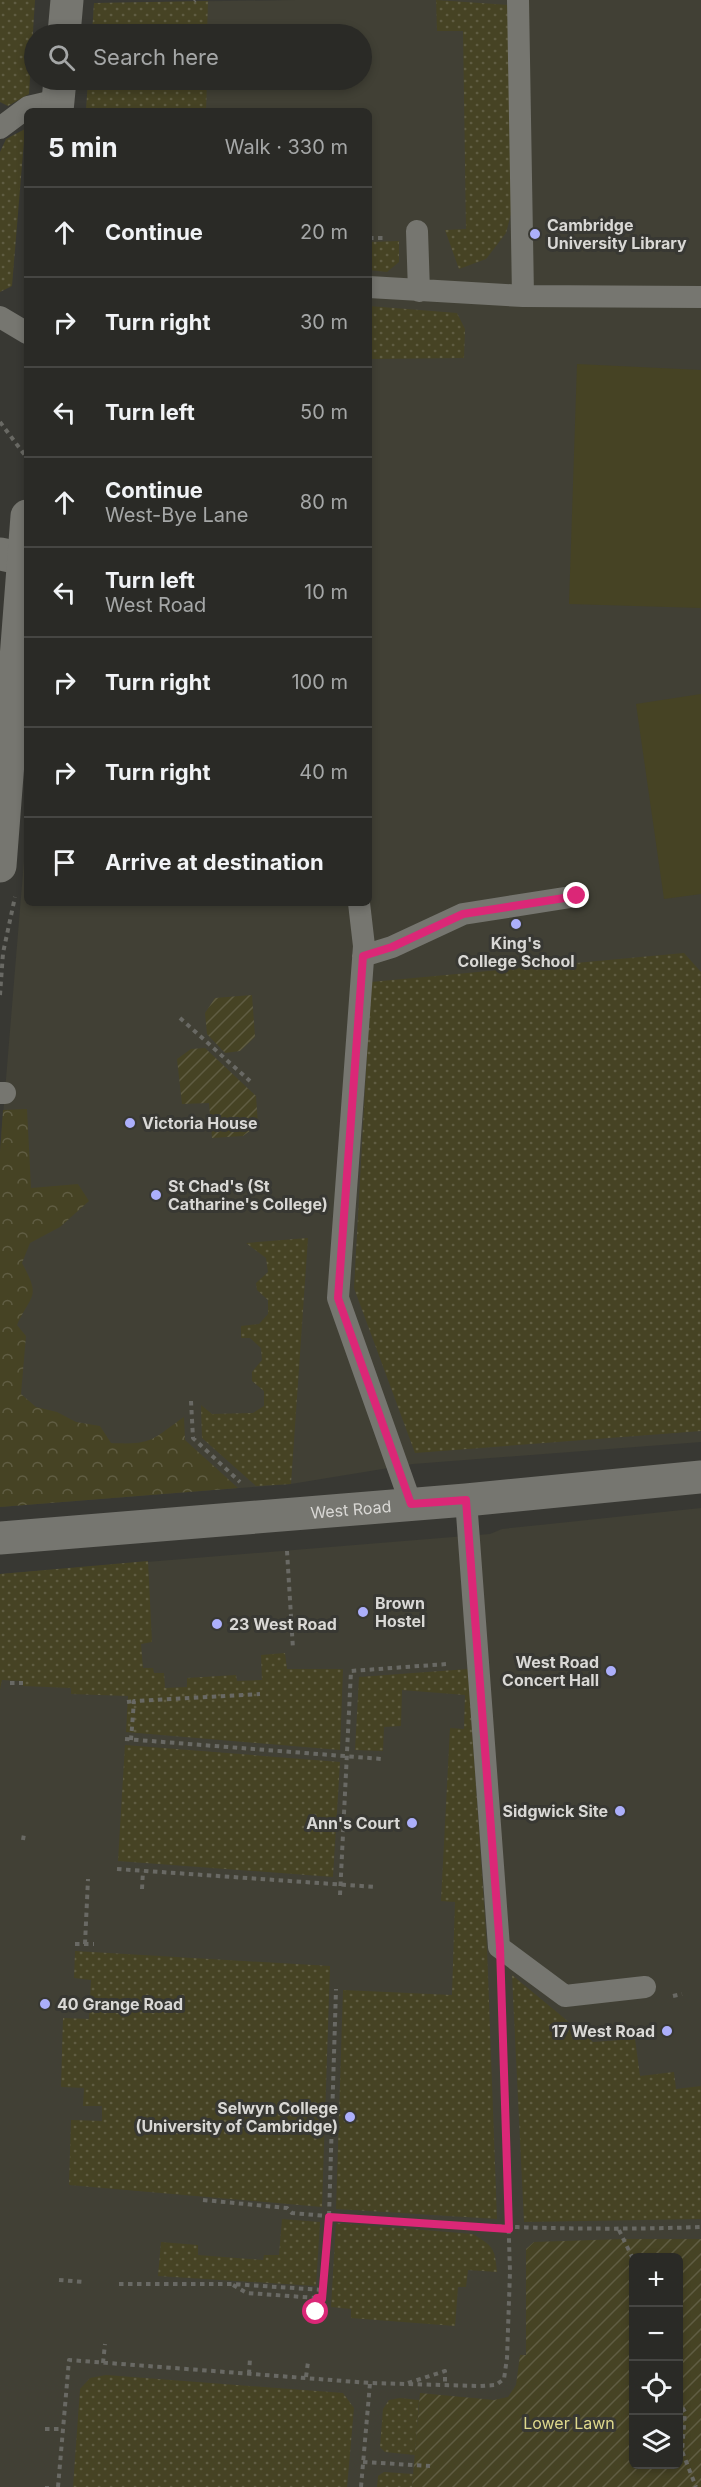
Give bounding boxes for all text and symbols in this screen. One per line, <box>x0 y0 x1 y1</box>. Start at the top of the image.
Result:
search box <box>24 24 372 90</box>
icon: search <box>45 41 78 74</box>
text: Search here <box>93 44 219 70</box>
text: 5 min <box>48 132 118 163</box>
text: Walk · 330 m <box>225 135 348 159</box>
place label: Cambridge University Library <box>547 215 687 253</box>
icon: ahead <box>48 216 81 249</box>
text: Continue <box>105 219 203 245</box>
text: 20 m <box>300 220 348 244</box>
marker: Cambridge University Library <box>528 227 542 241</box>
icon: right <box>48 306 81 339</box>
text: Turn right <box>105 309 211 335</box>
text: 30 m <box>300 310 348 334</box>
icon: left <box>48 396 81 429</box>
text: Turn left <box>105 399 195 425</box>
text: 50 m <box>300 400 348 424</box>
text: Continue <box>105 477 203 503</box>
icon: ahead <box>48 486 81 519</box>
text: 80 m <box>300 490 348 514</box>
text: West-Bye Lane <box>105 503 249 527</box>
text: Turn left <box>105 567 195 593</box>
icon: left <box>48 576 81 609</box>
text: 10 m <box>304 580 348 604</box>
text: West Road <box>105 593 206 617</box>
icon: right <box>48 666 81 699</box>
text: Turn right <box>105 669 211 695</box>
text: 100 m <box>291 670 348 694</box>
icon: right <box>48 756 81 789</box>
text: Turn right <box>105 759 211 785</box>
text: 40 m <box>299 760 348 784</box>
icon: arrive <box>48 846 81 879</box>
text: Arrive at destination <box>105 849 324 875</box>
route end <box>563 882 589 908</box>
marker: King's College School <box>509 917 523 931</box>
place label: King's College School <box>457 933 575 971</box>
place label: Victoria House <box>142 1113 257 1133</box>
marker: Victoria House <box>123 1116 137 1130</box>
place label: St Chad's (St Catharine's College) <box>168 1176 328 1214</box>
marker: St Chad's (St Catharine's College) <box>149 1188 163 1202</box>
street label: West Road <box>310 1496 392 1523</box>
place label: Brown Hostel <box>375 1593 425 1631</box>
marker: Brown Hostel <box>356 1605 370 1619</box>
place label: 23 West Road <box>229 1614 337 1634</box>
marker: 23 West Road <box>210 1617 224 1631</box>
place label: West Road Concert Hall <box>502 1652 599 1690</box>
marker: West Road Concert Hall <box>604 1664 618 1678</box>
place label: Sidgwick Site <box>503 1801 608 1821</box>
marker: Sidgwick Site <box>613 1804 627 1818</box>
place label: Ann's Court <box>306 1813 400 1833</box>
marker: Ann's Court <box>405 1816 419 1830</box>
place label: 40 Grange Road <box>57 1994 183 2014</box>
marker: 40 Grange Road <box>38 1997 52 2011</box>
place label: 17 West Road <box>551 2021 655 2041</box>
marker: 17 West Road <box>660 2024 674 2038</box>
place label: Selwyn College (University of Cambridge) <box>135 2098 338 2136</box>
marker: Selwyn College (University of Cambridge) <box>343 2110 357 2124</box>
map controls <box>629 2253 683 2469</box>
button: + <box>629 2253 683 2307</box>
route start <box>302 2298 328 2324</box>
button: − <box>629 2307 683 2361</box>
button: locate <box>629 2361 683 2415</box>
park label: Lower Lawn <box>523 2413 615 2433</box>
button: layers <box>629 2415 683 2469</box>

